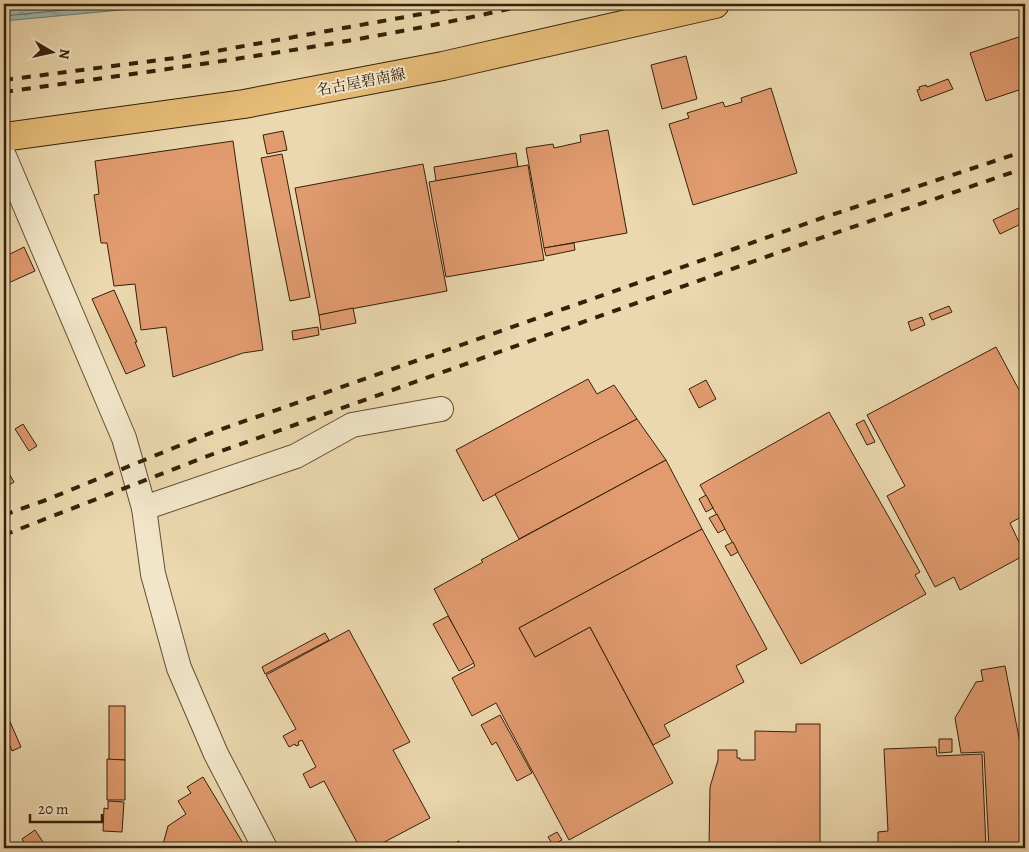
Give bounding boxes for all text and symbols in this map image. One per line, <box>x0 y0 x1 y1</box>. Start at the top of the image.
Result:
north arrow <box>28 28 78 78</box>
text: N <box>54 47 75 60</box>
street label: 名古屋碧南線 <box>315 64 407 100</box>
scale bar <box>30 792 102 824</box>
text: 20 m <box>38 799 69 819</box>

